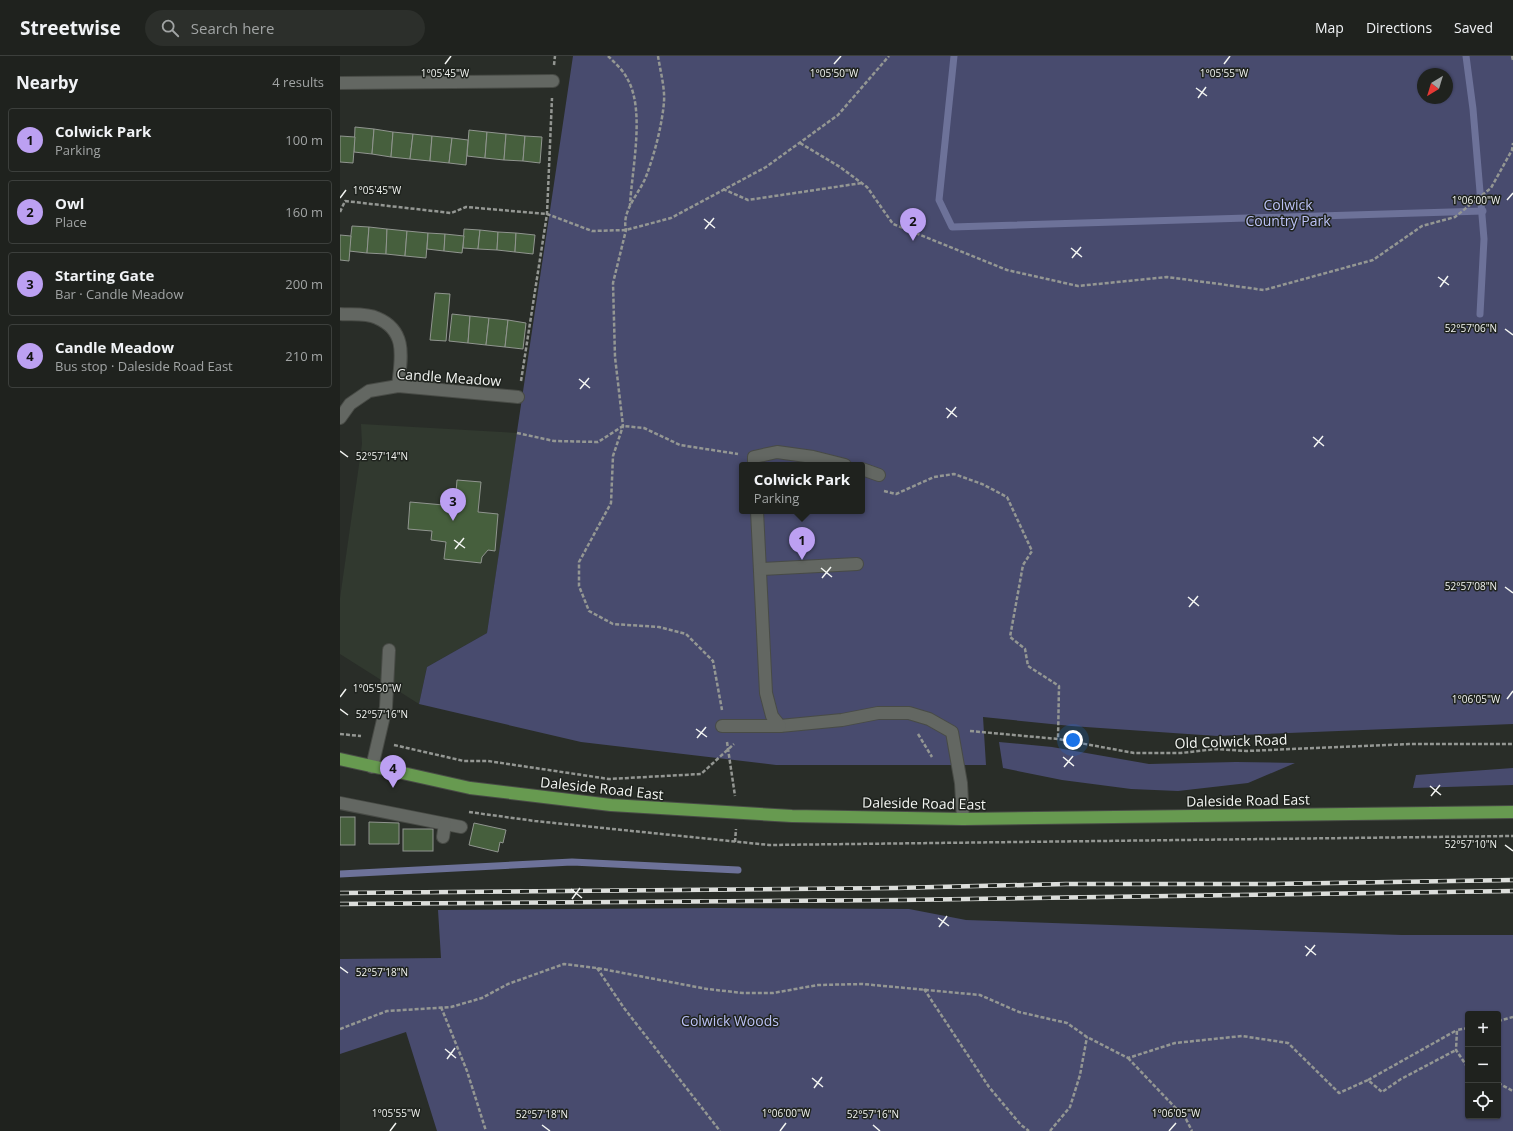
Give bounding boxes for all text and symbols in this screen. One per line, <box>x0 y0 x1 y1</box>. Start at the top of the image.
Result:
search box <box>145 10 425 46</box>
text: Streetwise <box>20 15 121 41</box>
icon: search <box>159 17 181 39</box>
text: Search here <box>191 18 274 38</box>
text: Map <box>1315 18 1344 37</box>
text: Directions <box>1366 18 1432 37</box>
text: Saved <box>1454 18 1493 37</box>
text: 1°05'45"W <box>421 66 470 80</box>
text: 1°05'50"W <box>810 66 859 80</box>
text: 1°05'55"W <box>1200 66 1249 80</box>
north arrow <box>1417 68 1453 104</box>
text: Nearby <box>16 71 78 94</box>
text: 4 results <box>272 73 324 91</box>
text: Colwick Park <box>55 121 151 141</box>
text: 1 <box>26 131 34 149</box>
text: 100 m <box>285 131 323 149</box>
text: Parking <box>55 141 101 159</box>
text: 1°05'45"W <box>353 183 402 197</box>
text: Owl <box>55 193 84 213</box>
text: 1°06'00"W <box>1452 193 1501 207</box>
park label: Colwick Country Park <box>1245 195 1331 230</box>
text: 2 <box>26 203 34 221</box>
text: 160 m <box>285 203 323 221</box>
pin: 2 <box>900 208 926 241</box>
text: Place <box>55 213 87 231</box>
text: Starting Gate <box>55 265 154 285</box>
text: 3 <box>26 275 34 293</box>
text: 200 m <box>285 275 323 293</box>
text: Bar · Candle Meadow <box>55 285 183 303</box>
text: 52°57'06"N <box>1445 321 1497 335</box>
text: Candle Meadow <box>55 337 174 357</box>
text: 4 <box>26 347 34 365</box>
text: 210 m <box>285 347 323 365</box>
text: Bus stop · Daleside Road East <box>55 357 233 375</box>
street label: Candle Meadow <box>396 364 502 390</box>
text: 52°57'14"N <box>356 449 408 463</box>
popup <box>739 462 865 514</box>
text: Colwick Park <box>754 469 850 489</box>
pin: 3 <box>440 488 466 521</box>
text: Parking <box>754 489 799 507</box>
pin: 1 <box>789 527 815 560</box>
text: 52°57'08"N <box>1445 579 1497 593</box>
text: 1°05'50"W <box>353 681 402 695</box>
text: 1°06'05"W <box>1452 692 1501 706</box>
text: 52°57'16"N <box>356 707 408 721</box>
your location <box>1063 730 1083 750</box>
street label: Old Colwick Road <box>1174 730 1288 752</box>
pin: 4 <box>380 755 406 788</box>
street label: Daleside Road East <box>539 772 665 804</box>
street label: Daleside Road East <box>1186 789 1310 811</box>
street label: Daleside Road East <box>862 792 986 814</box>
text: 52°57'10"N <box>1445 837 1497 851</box>
text: 52°57'18"N <box>356 965 408 979</box>
park label: Colwick Woods <box>681 1011 779 1030</box>
map controls <box>1465 1011 1501 1119</box>
button: + <box>1465 1011 1501 1047</box>
button: − <box>1465 1047 1501 1083</box>
button: locate <box>1465 1083 1501 1119</box>
text: 1°05'55"W <box>372 1106 421 1120</box>
text: 1°06'00"W <box>762 1106 811 1120</box>
text: 1°06'05"W <box>1152 1106 1201 1120</box>
text: 52°57'18"N <box>516 1107 568 1121</box>
text: 52°57'16"N <box>847 1107 899 1121</box>

